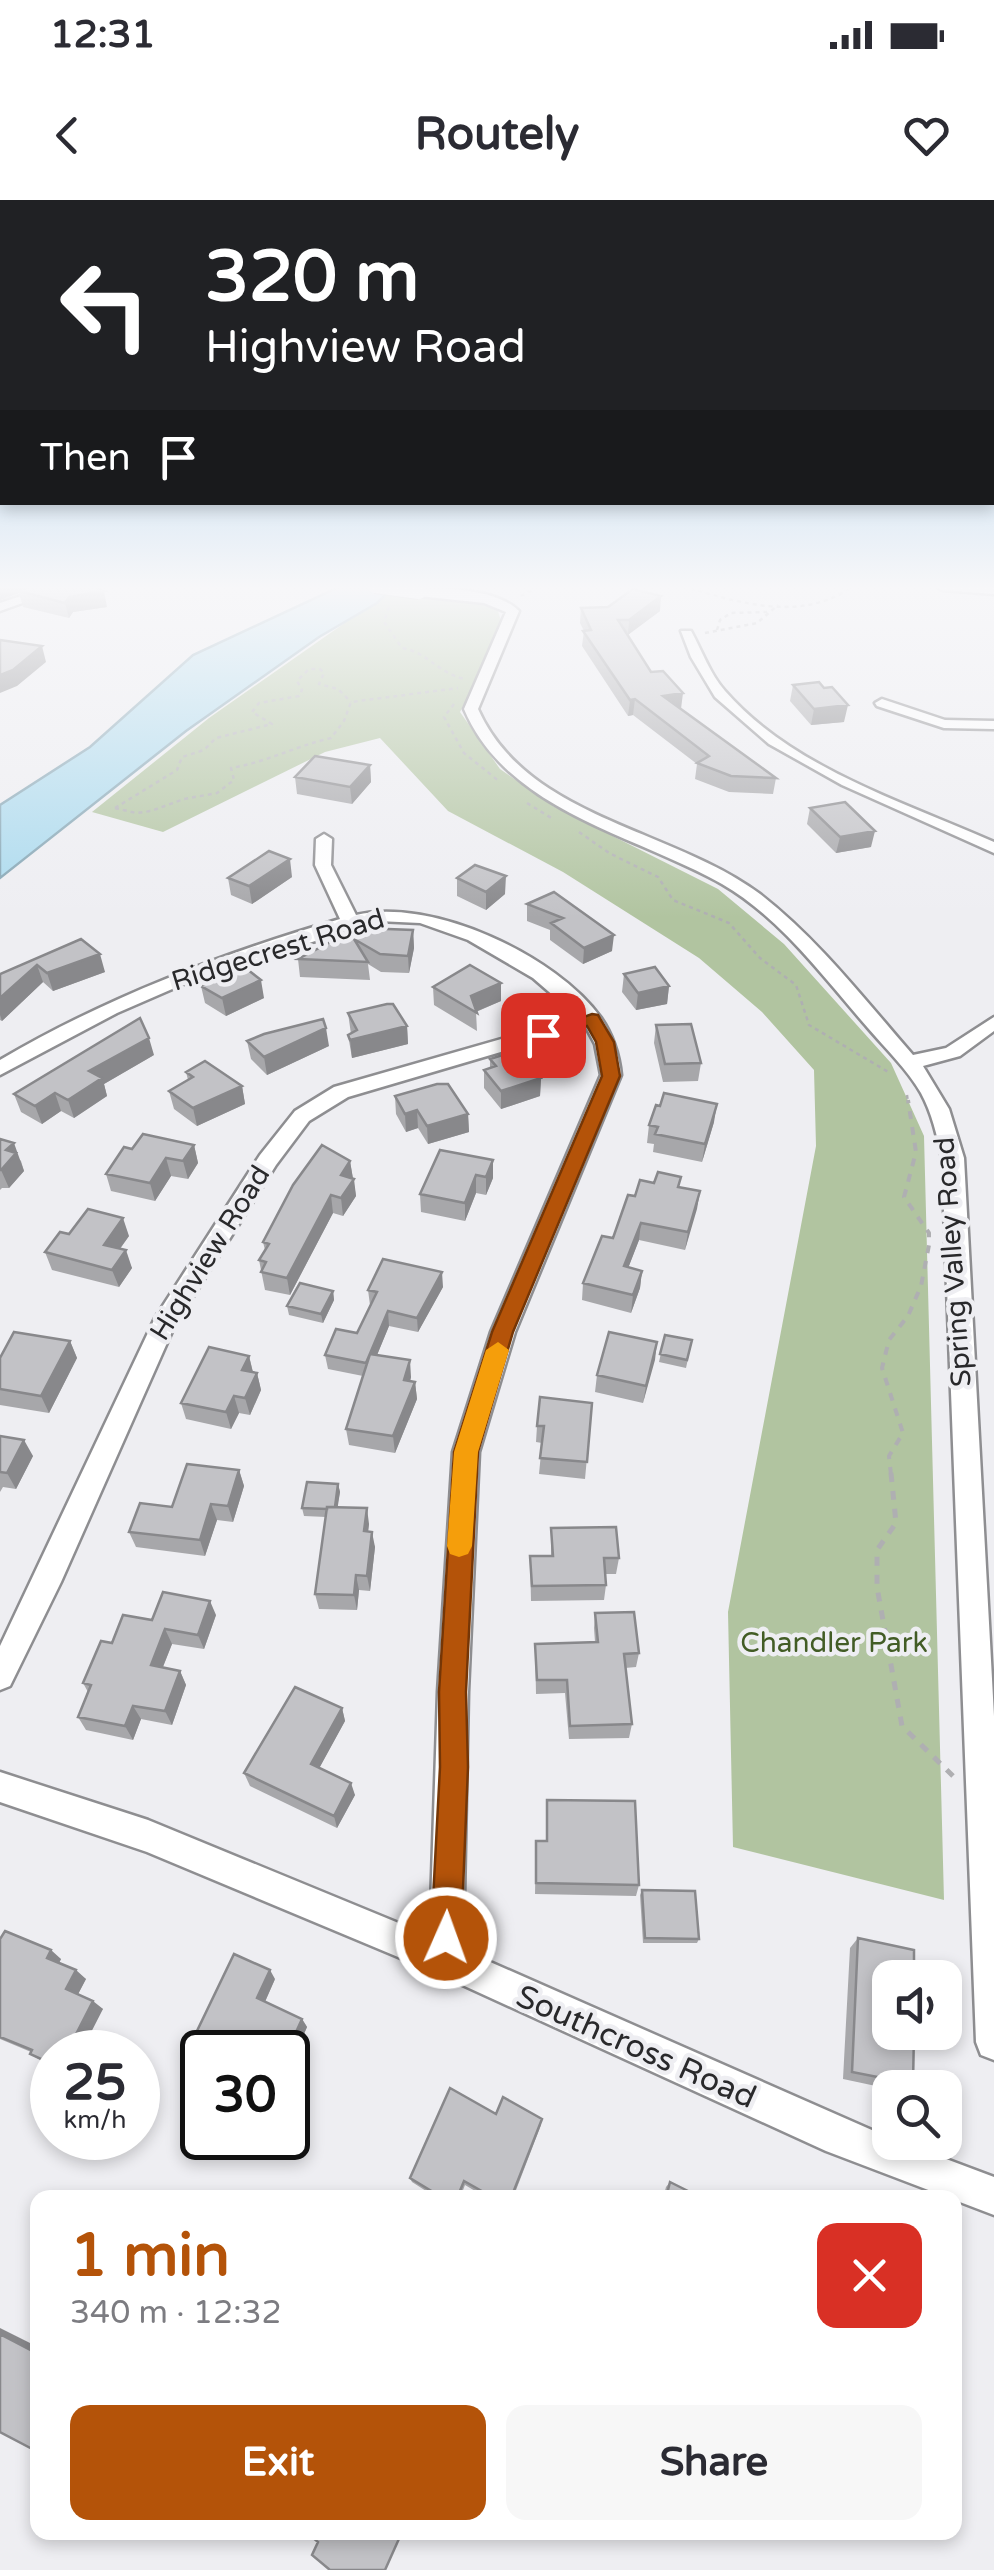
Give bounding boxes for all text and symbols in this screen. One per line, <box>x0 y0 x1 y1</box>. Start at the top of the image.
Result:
text: 12:31 <box>50 12 155 58</box>
icon: back <box>40 108 95 163</box>
text: Routely <box>415 108 579 162</box>
icon: heart <box>899 108 954 163</box>
text: 320 m <box>205 236 419 320</box>
icon: left <box>40 240 170 370</box>
text: Highview Road <box>205 321 526 375</box>
icon: arrive <box>151 430 206 485</box>
text: Then <box>40 435 131 481</box>
street label: Ridgecrest Road <box>167 901 389 999</box>
pin <box>501 993 586 1078</box>
icon: arrive <box>516 1008 571 1063</box>
street label: Spring Valley Road <box>927 1136 979 1388</box>
street label: Highview Road <box>143 1159 277 1347</box>
park label: Chandler Park <box>740 1626 928 1660</box>
position arrow <box>394 1886 498 1990</box>
map controls <box>872 1960 962 2160</box>
button: sound <box>872 1960 962 2050</box>
street label: Southcross Road <box>510 1977 762 2117</box>
speed limit sign: 30 <box>180 2030 310 2160</box>
text: 25 <box>64 2053 126 2113</box>
button: search <box>872 2070 962 2160</box>
text: km/h <box>64 2105 126 2135</box>
text: 1 min <box>70 2220 230 2292</box>
button: close <box>817 2223 922 2328</box>
text: 340 m · 12:32 <box>70 2294 282 2332</box>
button: Exit <box>70 2405 486 2520</box>
button: Share <box>506 2405 922 2520</box>

